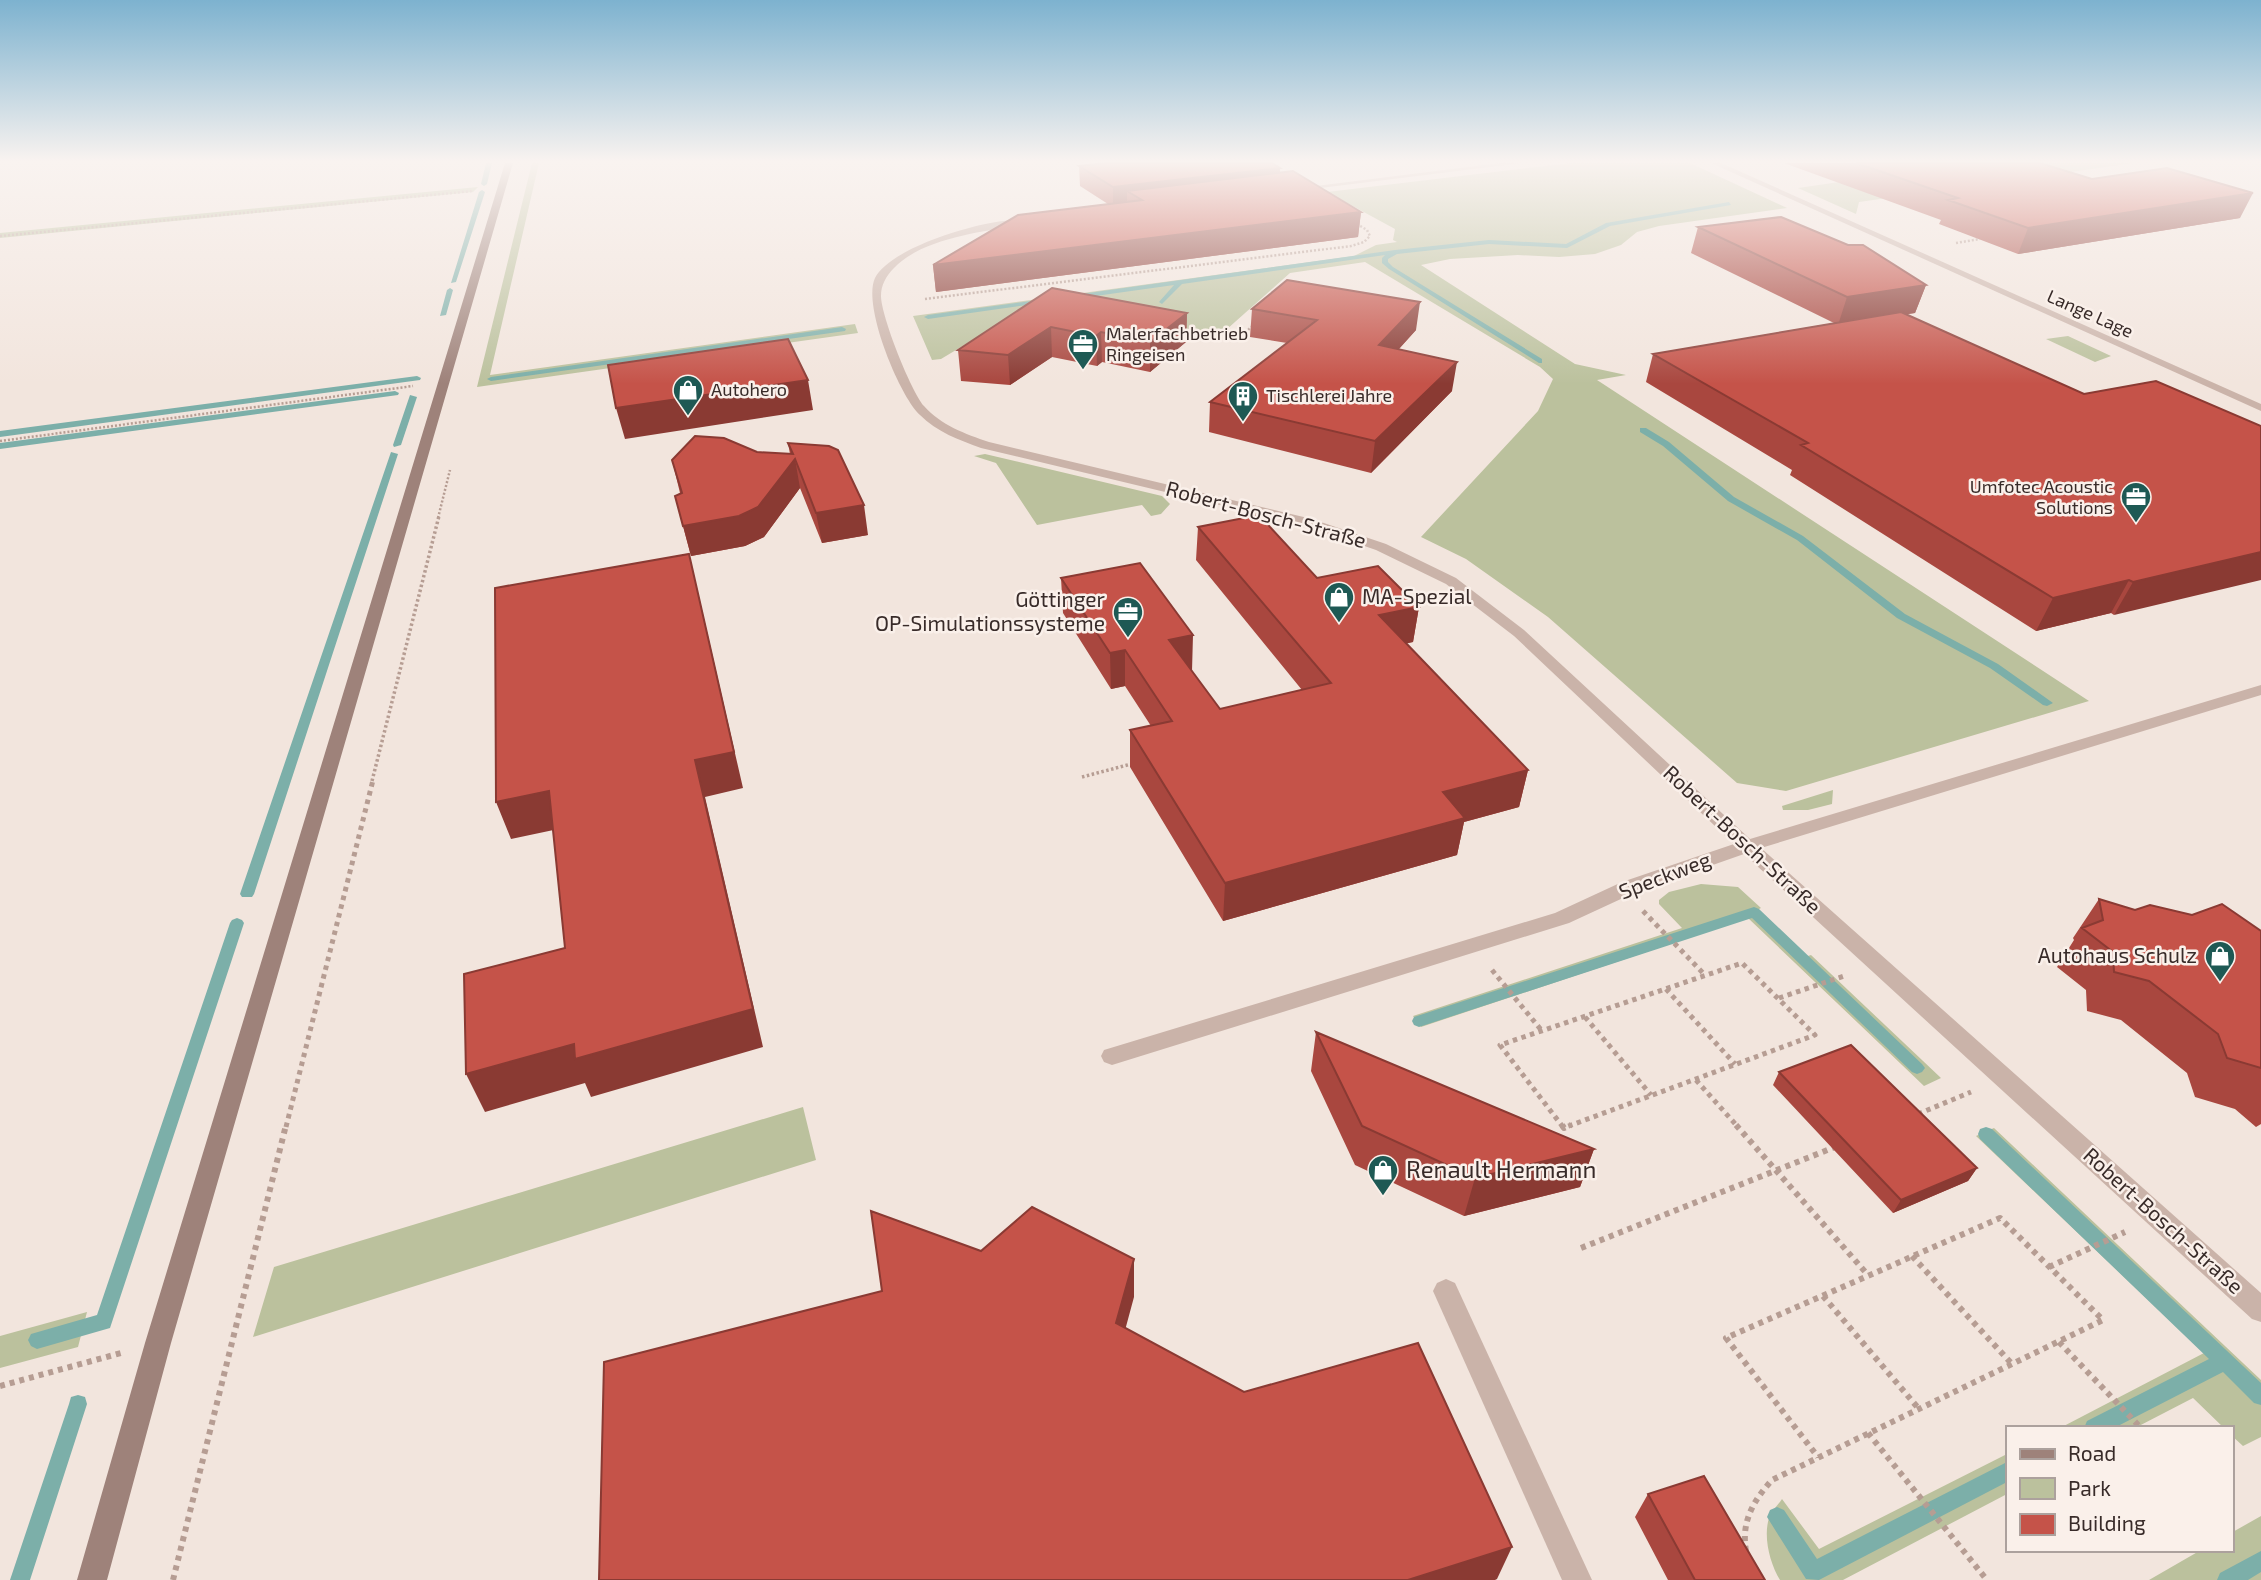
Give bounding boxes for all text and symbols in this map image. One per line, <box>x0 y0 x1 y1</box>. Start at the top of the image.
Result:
street label: Lange Lage <box>2044 284 2137 342</box>
place label: Malerfachbetrieb Ringeisen <box>1106 322 1248 365</box>
office icon: Malerfachbetrieb Ringeisen <box>1066 327 1100 371</box>
shop icon: Autohero <box>671 373 705 417</box>
place label: Autohero <box>711 378 787 400</box>
building icon: Tischlerei Jahre <box>1226 379 1260 423</box>
place label: Tischlerei Jahre <box>1266 384 1392 406</box>
street label: Robert-Bosch-Straße <box>1164 475 1369 552</box>
place label: Umfotec Acoustic Solutions <box>1970 475 2113 518</box>
office icon: Umfotec Acoustic Solutions <box>2119 480 2153 524</box>
shop icon: MA-Spezial <box>1322 580 1356 624</box>
place label: MA-Spezial <box>1362 583 1472 608</box>
place label: Göttinger OP-Simulationssysteme <box>875 586 1106 635</box>
office icon: Göttinger OP-Simulationssysteme <box>1111 595 1145 639</box>
street label: Robert-Bosch-Straße <box>1659 759 1827 918</box>
street label: Speckweg <box>1615 846 1714 904</box>
shop icon: Autohaus Schulz <box>2203 939 2237 983</box>
place label: Autohaus Schulz <box>2038 942 2197 967</box>
street label: Robert-Bosch-Straße <box>2079 1142 2249 1298</box>
shop icon: Renault Hermann <box>1366 1153 1400 1197</box>
place label: Renault Hermann <box>1406 1154 1597 1183</box>
legend <box>2006 1426 2233 1552</box>
text: Road <box>2068 1440 2116 1465</box>
text: Park <box>2068 1475 2111 1500</box>
text: Building <box>2068 1510 2146 1535</box>

